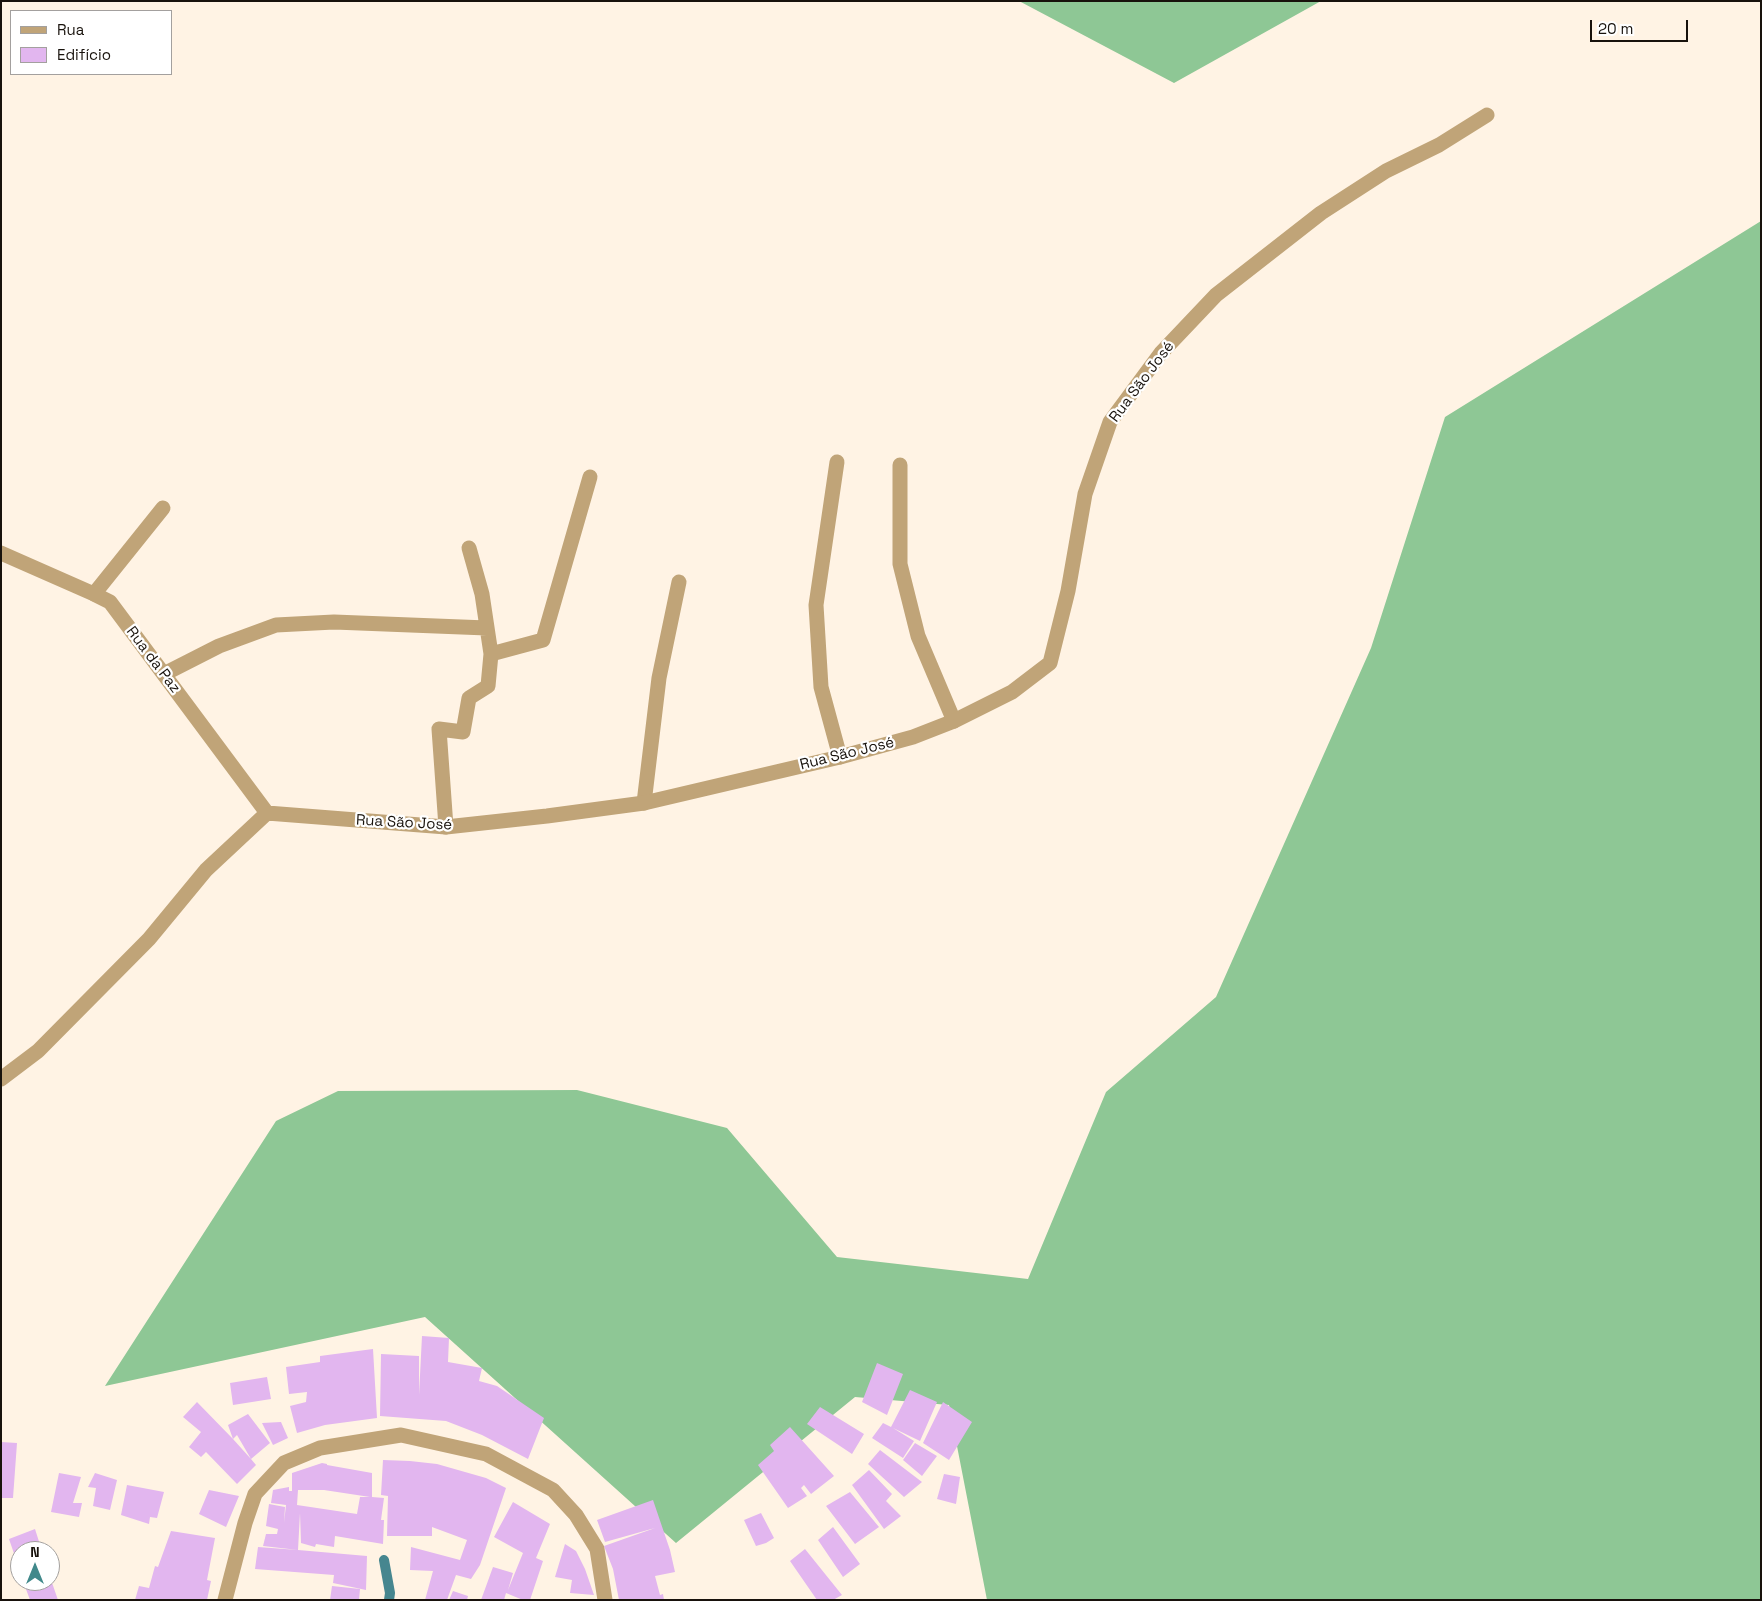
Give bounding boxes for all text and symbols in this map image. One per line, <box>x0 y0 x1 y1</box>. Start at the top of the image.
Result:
legend <box>10 10 172 75</box>
scale bar <box>1592 10 1690 42</box>
text: 20 m <box>1598 19 1633 38</box>
text: Rua <box>57 20 84 39</box>
text: Edifício <box>57 45 111 64</box>
street label: Rua São José <box>1106 338 1178 426</box>
street label: Rua da Paz <box>122 623 184 697</box>
street label: Rua São José <box>798 734 896 774</box>
street label: Rua São José <box>355 811 453 835</box>
north arrow <box>10 1541 60 1591</box>
text: N <box>30 1543 40 1561</box>

